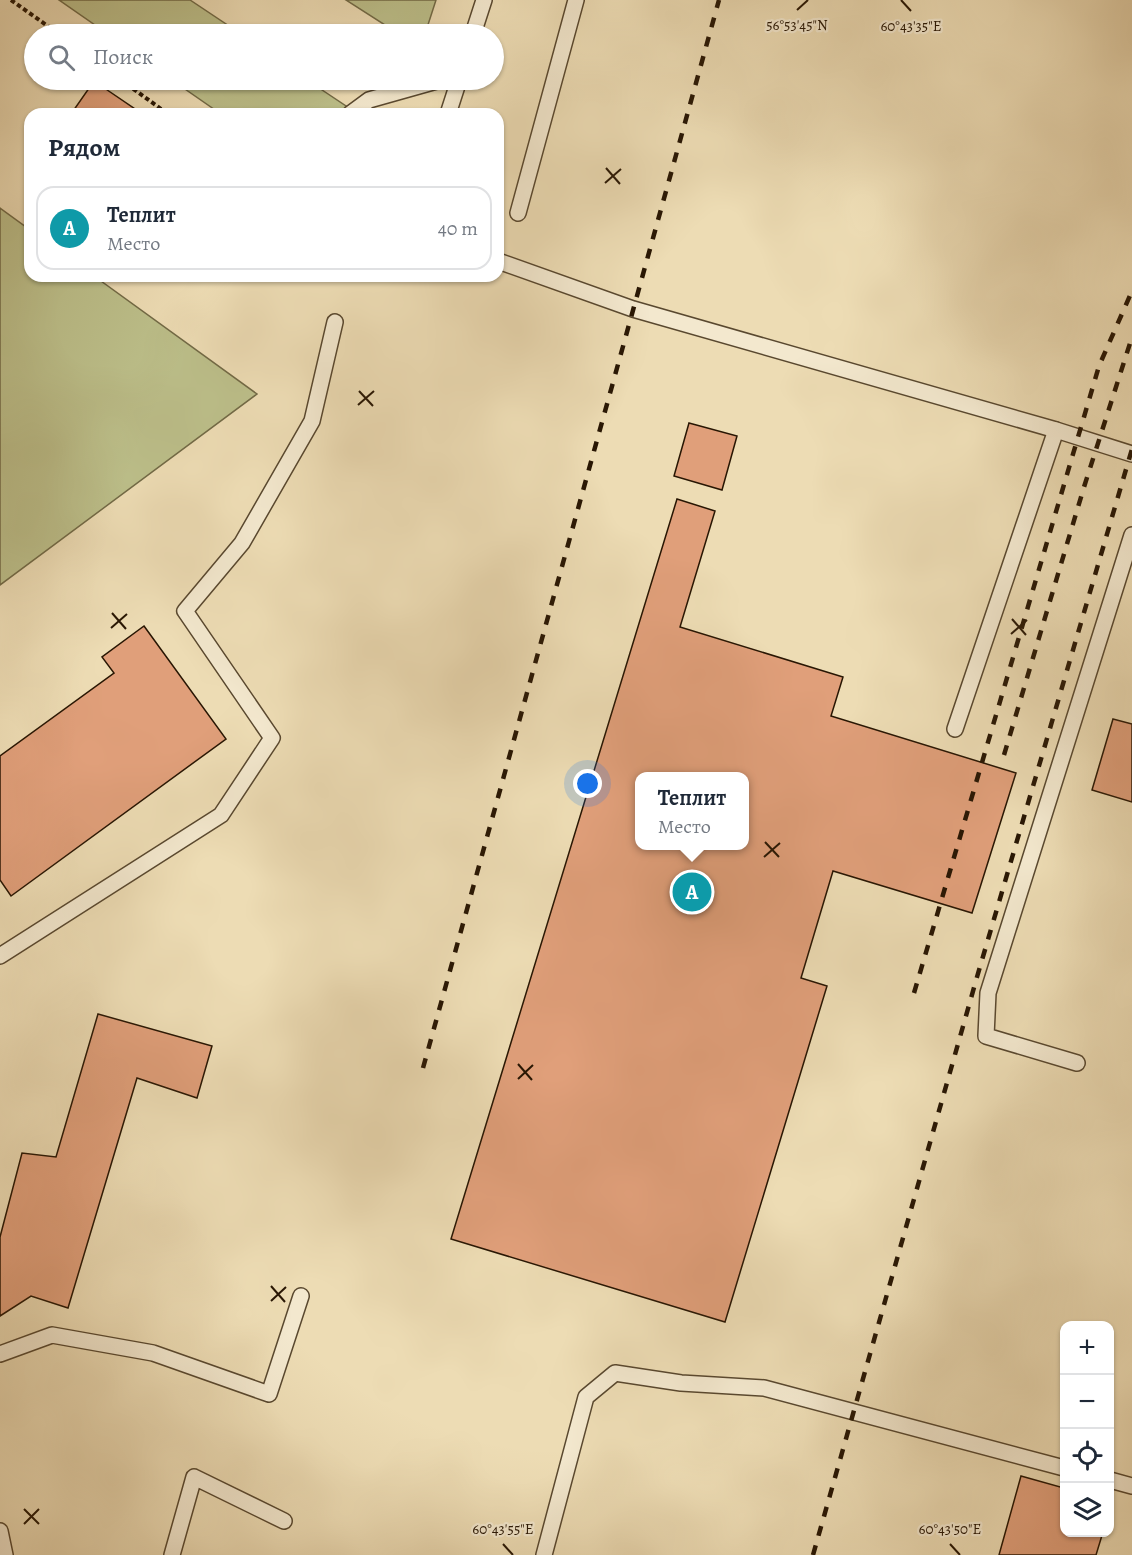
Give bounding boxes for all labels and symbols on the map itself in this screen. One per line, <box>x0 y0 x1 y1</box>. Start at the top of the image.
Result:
text: 56°53'45"N <box>766 15 828 35</box>
text: 60°43'35"E <box>880 16 942 36</box>
your location <box>573 769 602 798</box>
pin: A <box>672 870 712 914</box>
text: 60°43'55"E <box>472 1519 534 1539</box>
text: 60°43'50"E <box>919 1519 981 1539</box>

